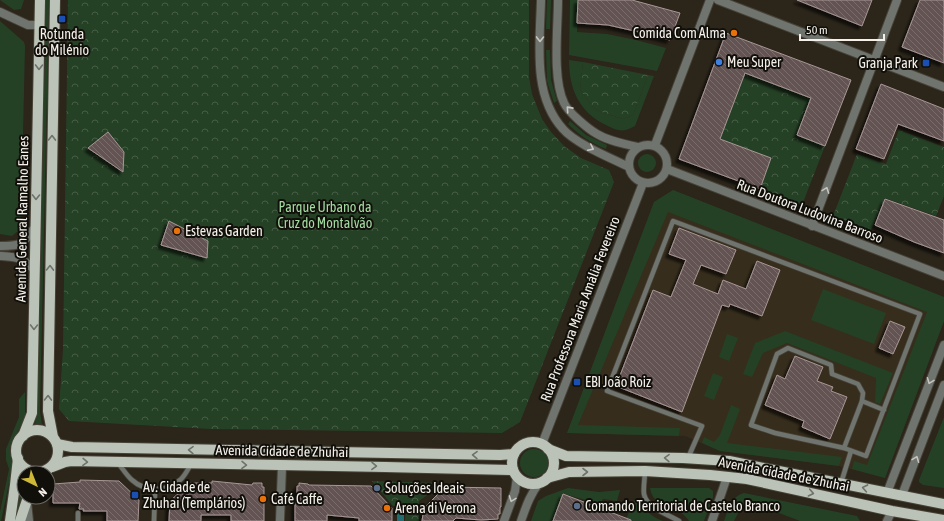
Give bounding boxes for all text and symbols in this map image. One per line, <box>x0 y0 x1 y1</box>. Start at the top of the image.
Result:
marker: Rotunda do Milénio <box>57 14 67 24</box>
scale bar <box>800 16 884 42</box>
text: 50 m <box>806 23 828 37</box>
place label: Comida Com Alma <box>633 25 726 41</box>
place label: Rotunda do Milénio <box>35 26 89 58</box>
marker: Comida Com Alma <box>729 28 739 38</box>
one-way arrow <box>536 36 544 42</box>
place label: Meu Super <box>727 54 782 70</box>
place label: Granja Park <box>858 55 918 71</box>
marker: Meu Super <box>714 57 724 67</box>
marker: Granja Park <box>921 58 931 68</box>
one-way arrow <box>35 64 43 70</box>
one-way arrow <box>567 106 574 113</box>
one-way arrow <box>48 135 56 141</box>
street label: Avenida General Ramalho Eanes <box>13 136 31 302</box>
one-way arrow <box>587 143 594 151</box>
street label: Rua Doutora Ludovina Barroso <box>735 176 885 246</box>
one-way arrow <box>822 186 830 193</box>
one-way arrow <box>31 194 40 200</box>
park label: Parque Urbano da Cruz do Montalvão <box>278 199 372 231</box>
street label: Rua Professora Maria Amália Fevereiro <box>537 214 623 404</box>
place label: Estevas Garden <box>185 223 263 239</box>
marker: Estevas Garden <box>172 226 182 236</box>
one-way arrow <box>46 265 54 271</box>
one-way arrow <box>29 324 38 330</box>
place label: EBI João Roiz <box>585 374 651 390</box>
marker: EBI João Roiz <box>572 377 582 387</box>
one-way arrow <box>927 378 935 385</box>
one-way arrow <box>44 395 52 401</box>
street label: Avenida Cidade de Zhuhai <box>215 442 349 460</box>
one-way arrow <box>188 445 194 454</box>
one-way arrow <box>472 451 478 459</box>
street label: Avenida Cidade de Zhuhai <box>717 453 851 495</box>
one-way arrow <box>664 454 670 462</box>
one-way arrow <box>911 455 919 462</box>
one-way arrow <box>82 458 88 466</box>
one-way arrow <box>241 461 247 469</box>
one-way arrow <box>371 462 377 470</box>
north arrow <box>16 465 56 505</box>
one-way arrow <box>582 468 588 476</box>
place label: Av. Cidade de Zhuhai (Templários) <box>143 479 245 511</box>
place label: Soluções Ideais <box>385 480 464 496</box>
marker: Soluções Ideais <box>372 483 382 493</box>
one-way arrow <box>862 485 868 493</box>
text: N <box>36 486 49 499</box>
one-way arrow <box>808 488 814 496</box>
marker: Av. Cidade de Zhuhai (Templários) <box>130 490 140 500</box>
place label: Café Caffe <box>271 491 323 507</box>
marker: Café Caffe <box>258 494 268 504</box>
one-way arrow <box>508 496 516 503</box>
place label: Comando Territorial de Castelo Branco <box>585 498 780 514</box>
place label: Arena di Verona <box>395 500 476 516</box>
marker: Comando Territorial de Castelo Branco <box>572 501 582 511</box>
marker: Arena di Verona <box>382 503 392 513</box>

